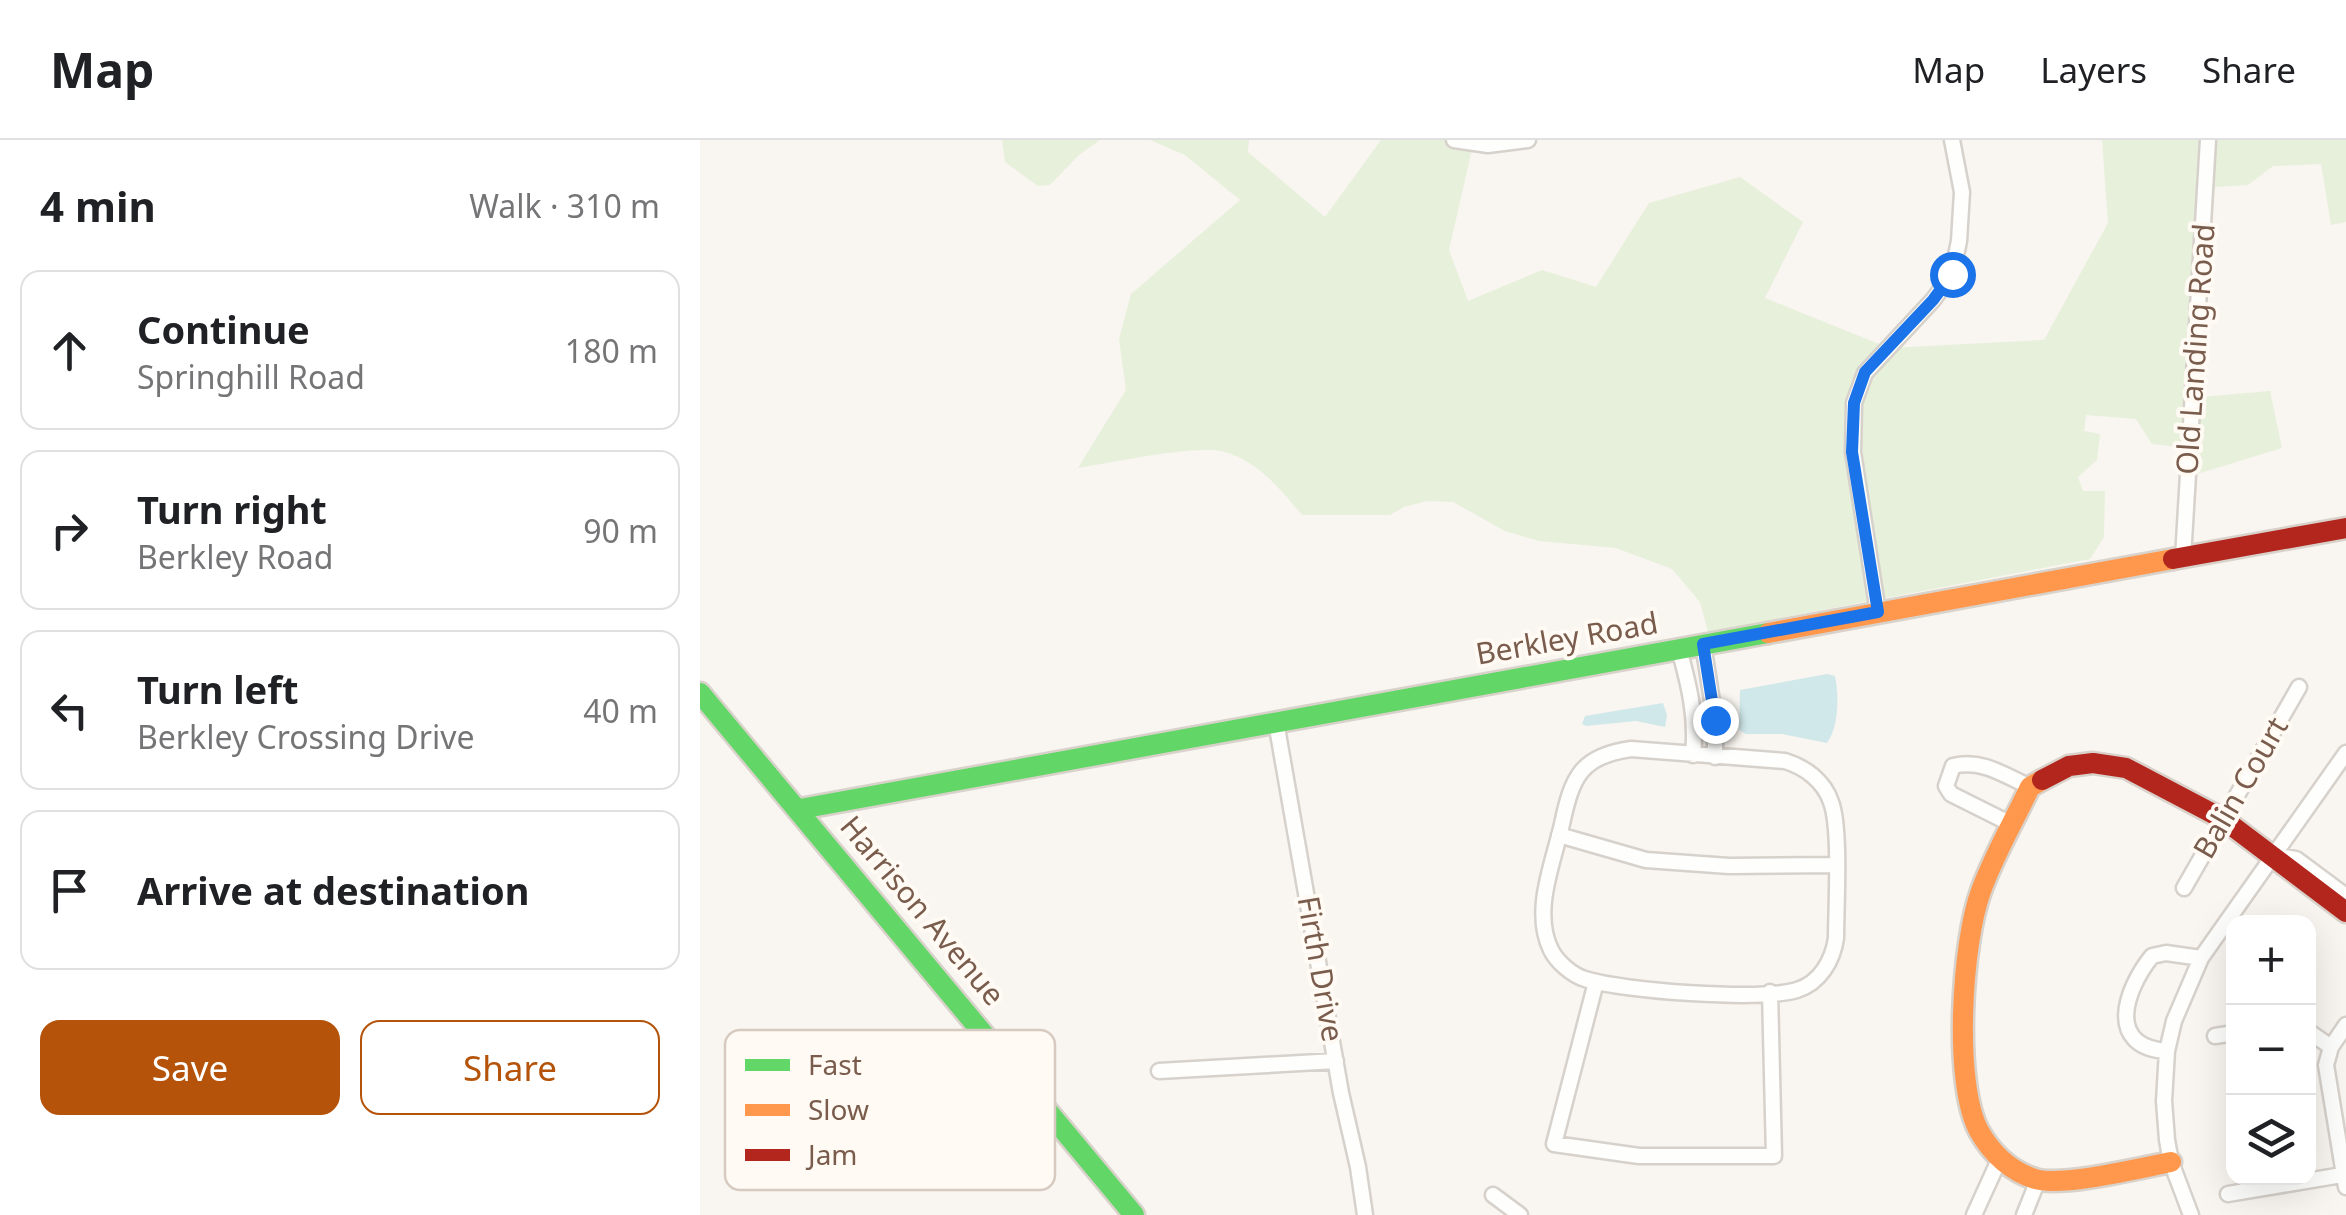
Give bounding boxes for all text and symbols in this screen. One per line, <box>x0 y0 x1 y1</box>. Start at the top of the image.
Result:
text: Map <box>50 37 154 102</box>
text: Map <box>1912 46 1985 93</box>
text: Layers <box>2040 46 2147 93</box>
text: Share <box>2202 46 2296 93</box>
text: 4 min <box>40 177 156 234</box>
text: Walk · 310 m <box>469 184 660 227</box>
street label: Old Landing Road <box>2165 222 2224 476</box>
route start <box>1930 252 1976 298</box>
text: Continue <box>137 303 310 355</box>
icon: ahead <box>42 323 97 378</box>
text: 180 m <box>565 329 658 372</box>
text: Springhill Road <box>137 355 365 398</box>
text: Turn right <box>137 483 327 535</box>
icon: right <box>42 503 97 558</box>
text: 90 m <box>583 509 658 552</box>
text: Berkley Road <box>137 535 333 578</box>
street label: Berkley Road <box>1473 601 1661 674</box>
text: Turn left <box>137 663 299 715</box>
icon: left <box>42 683 97 738</box>
text: 40 m <box>583 689 658 732</box>
route end <box>1693 698 1739 744</box>
street label: Balin Court <box>2183 709 2297 865</box>
text: Berkley Crossing Drive <box>137 715 474 758</box>
street label: Harrison Avenue <box>832 807 1015 1014</box>
icon: arrive <box>42 863 97 918</box>
text: Arrive at destination <box>137 864 529 916</box>
street label: Firth Drive <box>1289 893 1354 1045</box>
map controls <box>2226 915 2316 1185</box>
button: + <box>2226 915 2316 1005</box>
button: − <box>2226 1005 2316 1095</box>
button: Save <box>40 1020 340 1115</box>
button: Share <box>360 1020 660 1115</box>
legend <box>725 1030 1055 1190</box>
text: Fast <box>808 1045 862 1083</box>
text: Slow <box>808 1090 869 1128</box>
button: layers <box>2226 1095 2316 1185</box>
text: Jam <box>805 1135 858 1173</box>

